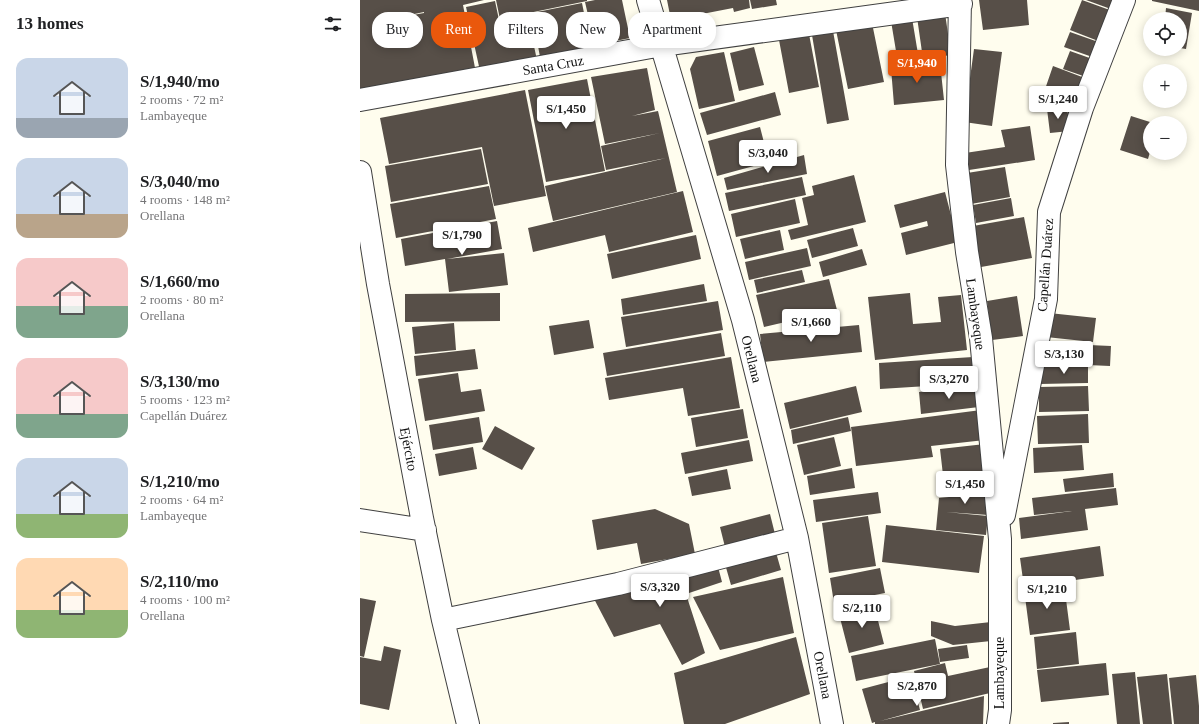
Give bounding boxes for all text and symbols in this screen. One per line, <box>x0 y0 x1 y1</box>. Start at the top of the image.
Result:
chip: Buy <box>372 12 423 48</box>
chip: Rent <box>431 12 486 48</box>
chip: Filters <box>494 12 558 48</box>
chip: New <box>566 12 620 48</box>
chip: Apartment <box>628 12 716 48</box>
map controls <box>1143 12 1187 160</box>
button: locate <box>1143 12 1187 56</box>
icon: filters <box>322 13 344 35</box>
text: 13 homes <box>16 14 84 33</box>
pin: S/1,940 <box>880 50 954 84</box>
street label: Santa Cruz <box>521 53 585 78</box>
text: S/1,940 <box>897 55 937 70</box>
button: + <box>1143 64 1187 108</box>
text: S/1,940/mo <box>140 72 220 91</box>
icon: home <box>48 74 96 122</box>
pin: S/1,240 <box>1021 86 1095 120</box>
text: S/1,240 <box>1038 91 1078 106</box>
text: 2 rooms · 72 m² <box>140 92 223 107</box>
pin: S/1,450 <box>529 96 603 130</box>
text: S/1,450 <box>546 101 586 116</box>
text: Lambayeque <box>140 108 207 123</box>
button: − <box>1143 116 1187 160</box>
pin: S/3,040 <box>731 140 805 174</box>
text: S/3,040 <box>748 145 788 160</box>
text: S/3,040/mo <box>140 172 220 191</box>
icon: home <box>48 174 96 222</box>
text: 4 rooms · 148 m² <box>140 192 230 207</box>
text: Orellana <box>140 208 185 223</box>
street label: Capellán Duárez <box>1035 218 1056 312</box>
pin: S/1,790 <box>425 222 499 256</box>
text: S/1,790 <box>442 227 482 242</box>
text: S/1,660/mo <box>140 272 220 291</box>
icon: home <box>48 274 96 322</box>
street label: Lambayeque <box>963 277 988 351</box>
text: 2 rooms · 80 m² <box>140 292 223 307</box>
text: Orellana <box>140 308 185 323</box>
pin: S/1,660 <box>774 309 848 343</box>
text: S/1,660 <box>791 314 831 329</box>
street label: Orellana <box>738 334 765 385</box>
pin: S/3,130 <box>1027 341 1101 375</box>
text: S/3,130 <box>1044 346 1084 361</box>
pin: S/3,270 <box>912 366 986 400</box>
text: S/3,270 <box>929 371 969 386</box>
text: S/3,130/mo <box>140 372 220 391</box>
icon: home <box>48 374 96 422</box>
text: 5 rooms · 123 m² <box>140 392 230 407</box>
text: Capellán Duárez <box>140 408 227 423</box>
street label: Ejército <box>397 426 420 472</box>
pin: S/1,450 <box>928 471 1002 505</box>
text: S/1,210/mo <box>140 472 220 491</box>
icon: home <box>48 474 96 522</box>
text: S/1,450 <box>945 476 985 491</box>
text: 2 rooms · 64 m² <box>140 492 223 507</box>
text: Lambayeque <box>140 508 207 523</box>
text: S/2,110/mo <box>140 572 219 591</box>
icon: home <box>48 574 96 622</box>
pin: S/3,320 <box>623 574 697 608</box>
pin: S/1,210 <box>1010 576 1084 610</box>
text: S/3,320 <box>640 579 680 594</box>
text: S/1,210 <box>1027 581 1067 596</box>
text: 4 rooms · 100 m² <box>140 592 230 607</box>
pin: S/2,110 <box>825 595 899 629</box>
text: S/2,110 <box>842 600 882 615</box>
text: Orellana <box>140 608 185 623</box>
street label: Lambayeque <box>992 637 1007 709</box>
street label: Orellana <box>811 650 835 701</box>
pin: S/2,870 <box>880 673 954 707</box>
text: S/2,870 <box>897 678 937 693</box>

